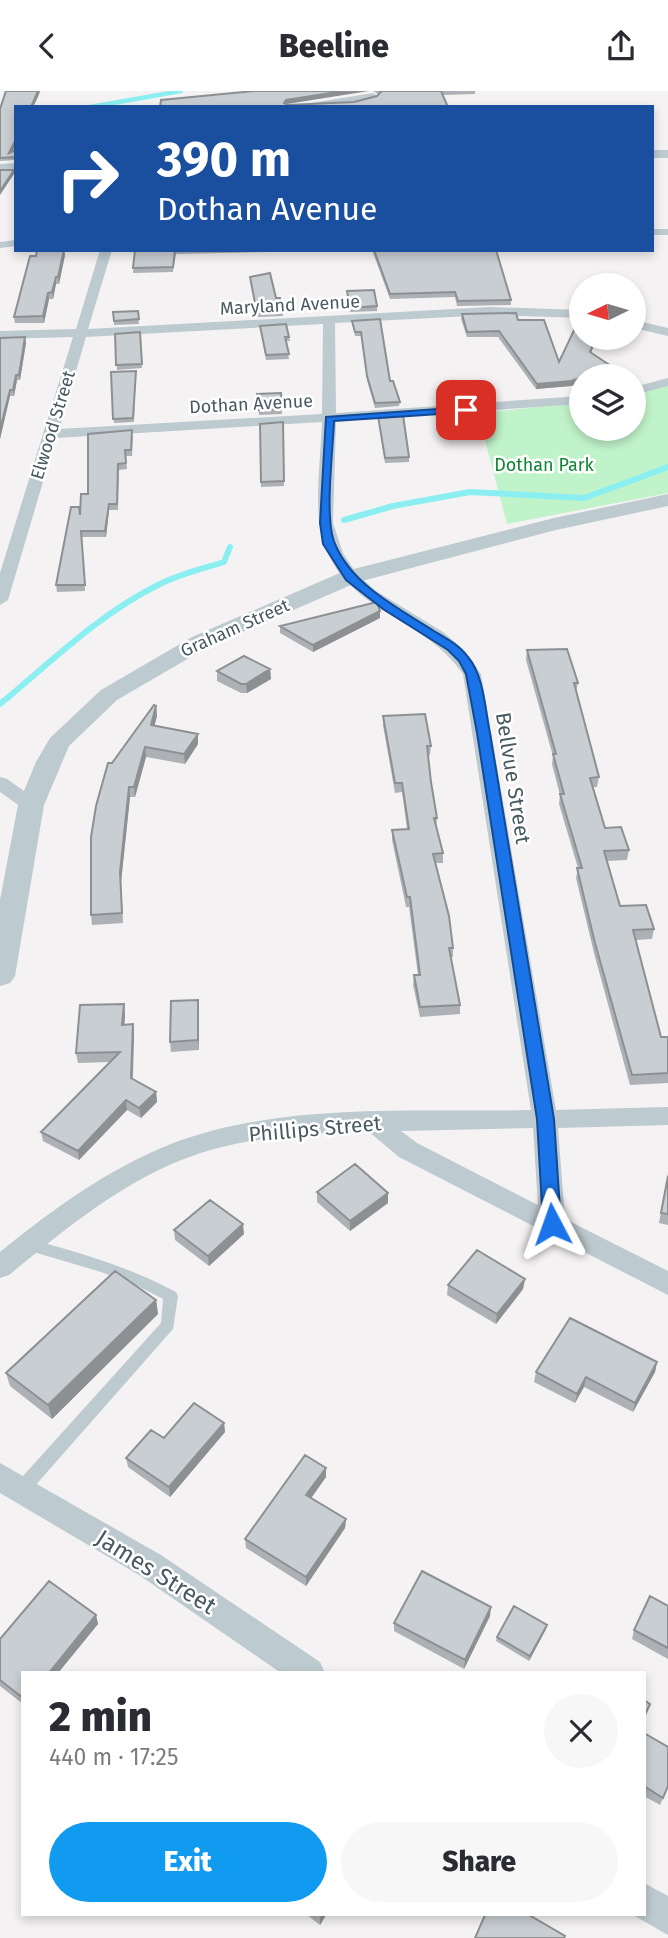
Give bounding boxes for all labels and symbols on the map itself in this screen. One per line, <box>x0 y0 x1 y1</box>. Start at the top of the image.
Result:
north arrow <box>569 273 646 350</box>
street label: Maryland Avenue <box>219 290 361 320</box>
street label: Elwood Street <box>26 367 80 482</box>
pin <box>436 380 496 440</box>
street label: Dothan Avenue <box>189 390 313 418</box>
park label: Dothan Park <box>494 454 595 476</box>
street label: Graham Street <box>177 594 293 662</box>
street label: Bellvue Street <box>490 710 536 846</box>
street label: Phillips Street <box>248 1110 383 1148</box>
position arrow <box>515 1187 589 1261</box>
street label: James Street <box>91 1524 222 1620</box>

